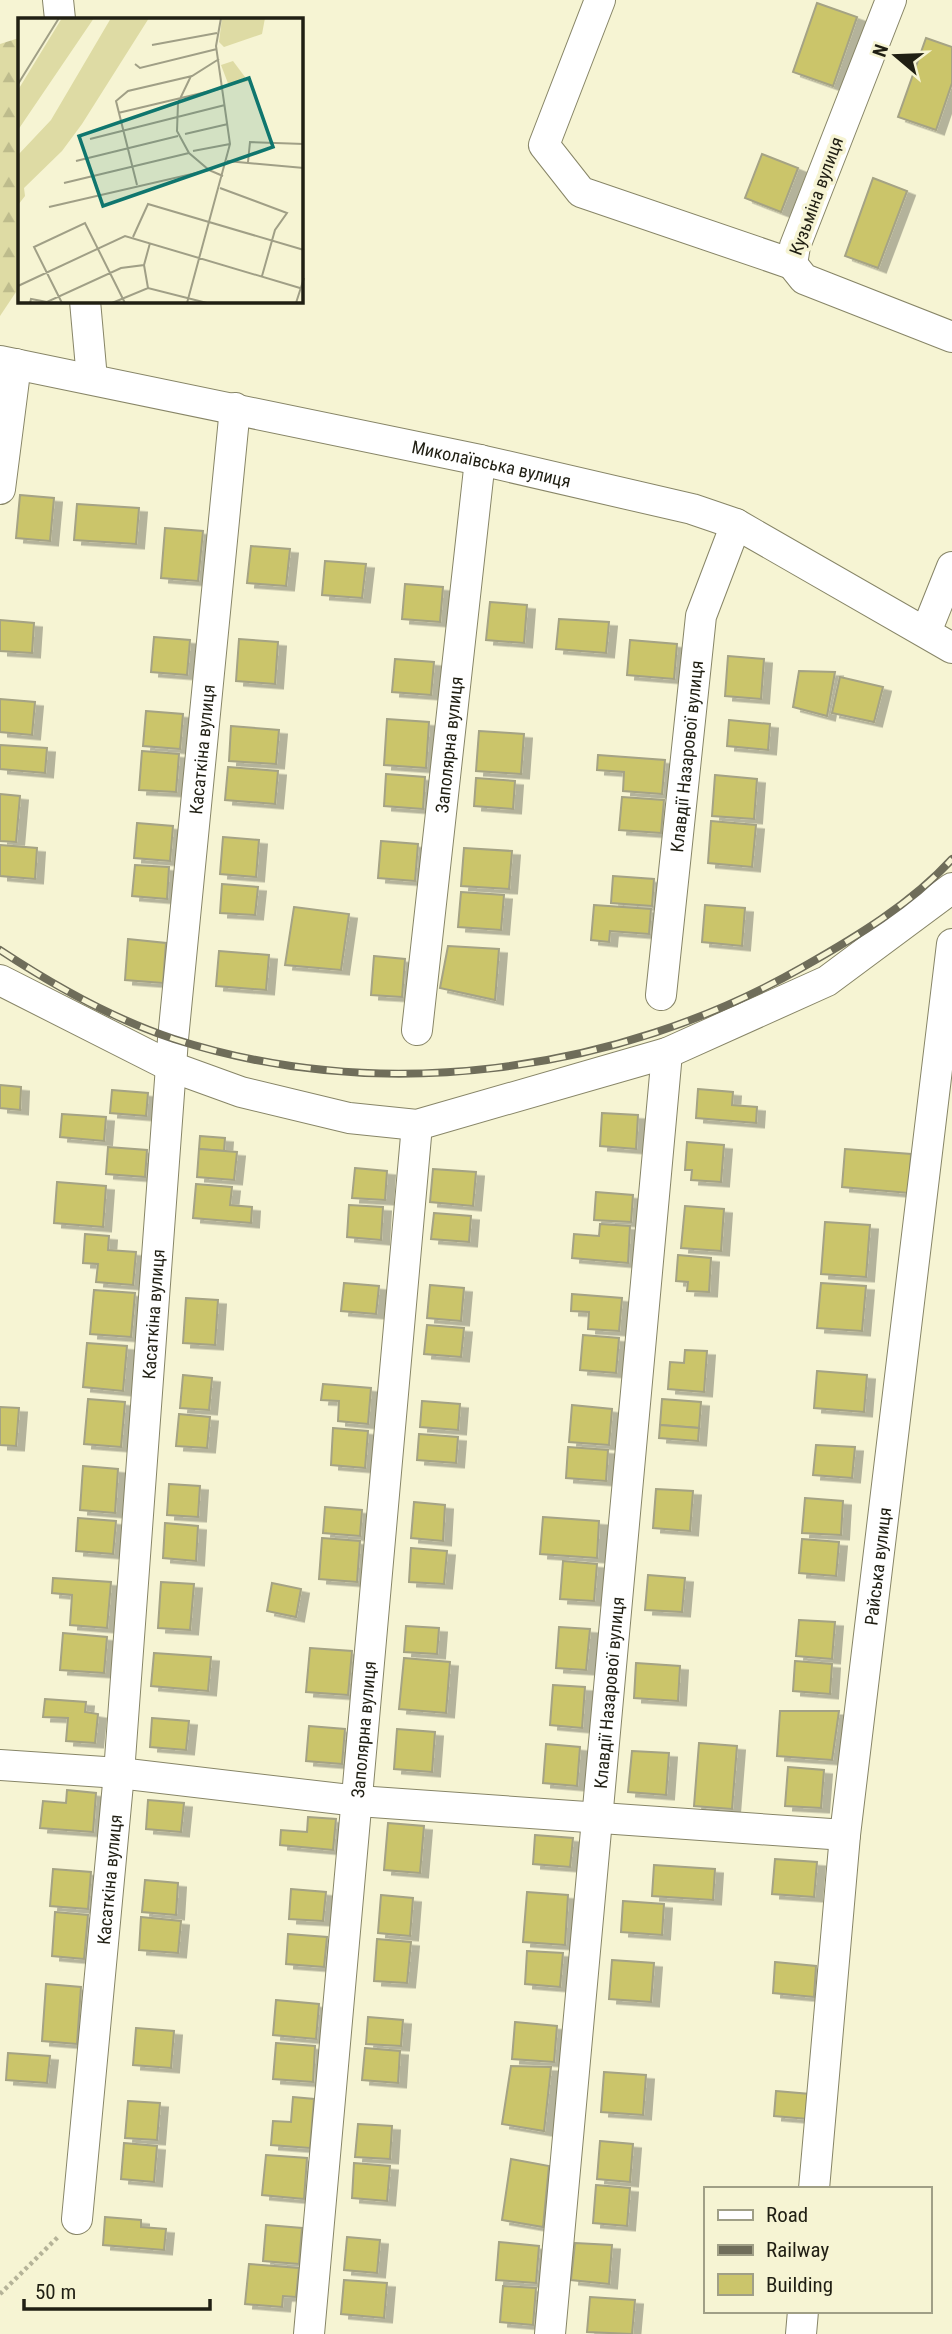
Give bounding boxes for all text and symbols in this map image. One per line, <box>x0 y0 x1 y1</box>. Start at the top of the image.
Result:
inset map <box>18 18 303 303</box>
north arrow <box>861 21 931 91</box>
text: N <box>868 41 893 60</box>
street label: Кузьміна вулиця <box>785 134 847 258</box>
street label: Миколаївська вулиця <box>410 436 573 491</box>
street label: Клавдії Назарової вулиця <box>666 659 707 853</box>
street label: Заполярна вулиця <box>431 675 467 814</box>
street label: Касаткіна вулиця <box>185 683 218 815</box>
street label: Касаткіна вулиця <box>137 1248 168 1380</box>
street label: Райська вулиця <box>860 1506 895 1626</box>
street label: Клавдії Назарової вулиця <box>589 1596 628 1790</box>
street label: Заполярна вулиця <box>346 1660 380 1799</box>
street label: Касаткіна вулиця <box>92 1813 126 1946</box>
legend <box>704 2187 931 2313</box>
text: Road <box>766 2203 808 2227</box>
text: Railway <box>766 2238 829 2262</box>
scale bar <box>24 2268 210 2312</box>
text: Building <box>766 2273 833 2297</box>
text: 50 m <box>35 2280 76 2304</box>

